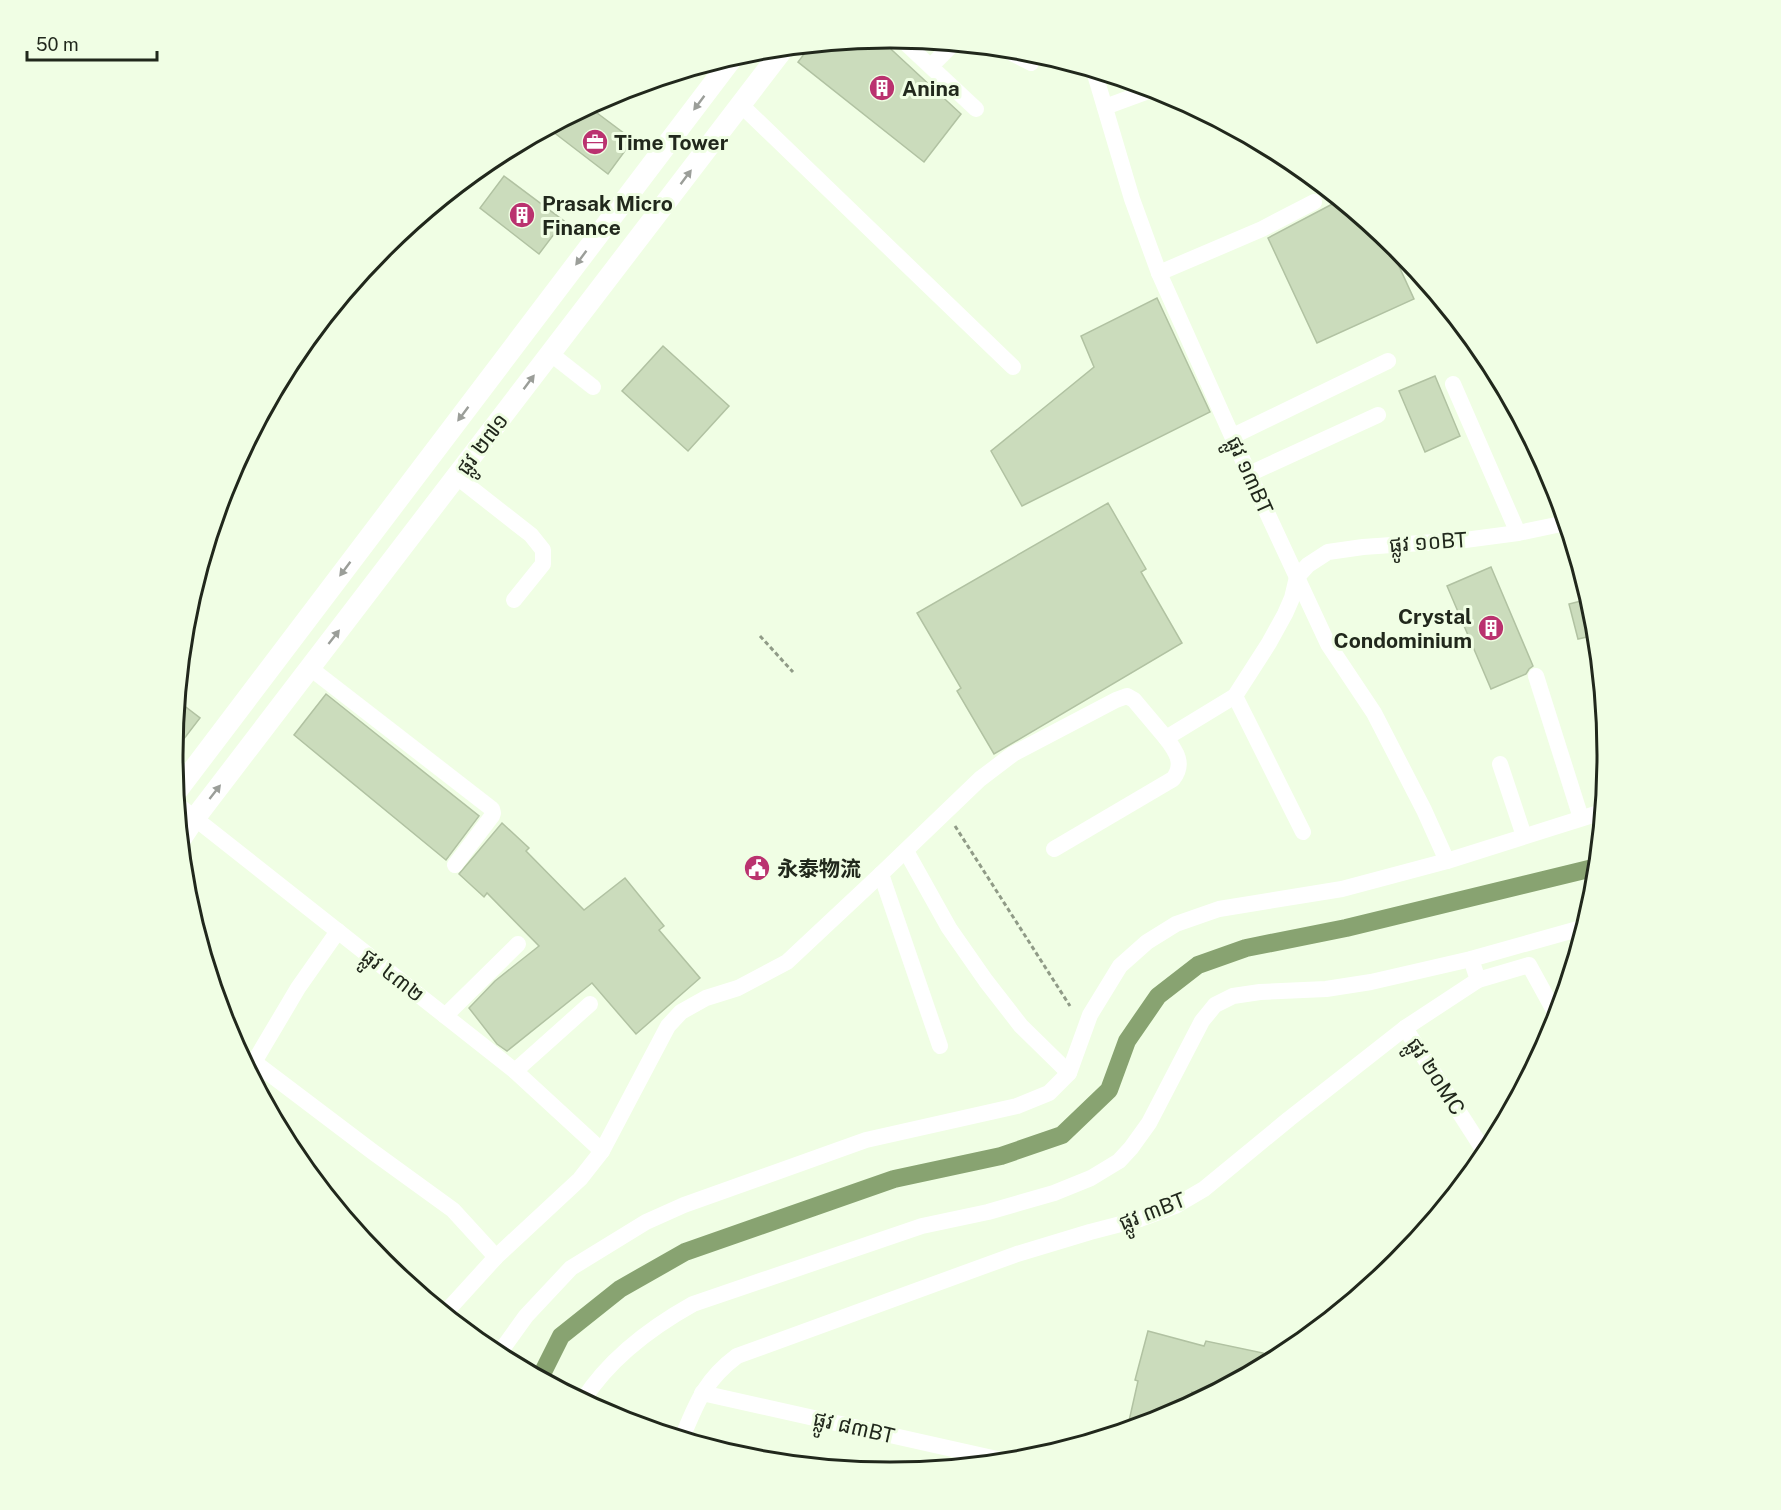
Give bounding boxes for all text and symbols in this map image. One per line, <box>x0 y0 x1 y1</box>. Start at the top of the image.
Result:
scale bar <box>27 24 158 62</box>
text: 50 m <box>36 34 79 55</box>
building icon: Anina <box>867 73 897 103</box>
place label: Anina <box>902 76 960 101</box>
one-way arrow <box>693 95 705 111</box>
office icon: Time Tower <box>580 127 610 157</box>
place label: Time Tower <box>614 130 729 155</box>
one-way arrow <box>679 170 691 185</box>
place label: Prasak Micro Finance <box>542 191 673 240</box>
building icon: Prasak Micro Finance <box>507 200 537 230</box>
one-way arrow <box>575 250 587 266</box>
one-way arrow <box>523 375 535 390</box>
one-way arrow <box>458 406 470 421</box>
street label: ផ្លូវ ២៧១ <box>451 408 519 484</box>
street label: ផ្លូវ ១៣BT <box>1215 432 1278 521</box>
street label: ផ្លូវ ១០BT <box>1388 527 1468 564</box>
one-way arrow <box>339 561 352 577</box>
place label: Crystal Condominium <box>1334 604 1472 653</box>
building icon: Crystal Condominium <box>1476 613 1506 643</box>
one-way arrow <box>328 630 340 645</box>
one-way arrow <box>209 784 221 800</box>
public building icon: 永泰物流 <box>742 853 772 883</box>
place label: 永泰物流 <box>777 856 861 881</box>
street label: ផ្លូវ ៤៣២ <box>352 943 429 1013</box>
street label: ផ្លូវ ២០MC <box>1396 1033 1470 1123</box>
street label: ផ្លូវ ៣BT <box>1115 1187 1191 1242</box>
street label: ផ្លូវ ៨៣BT <box>809 1406 897 1456</box>

